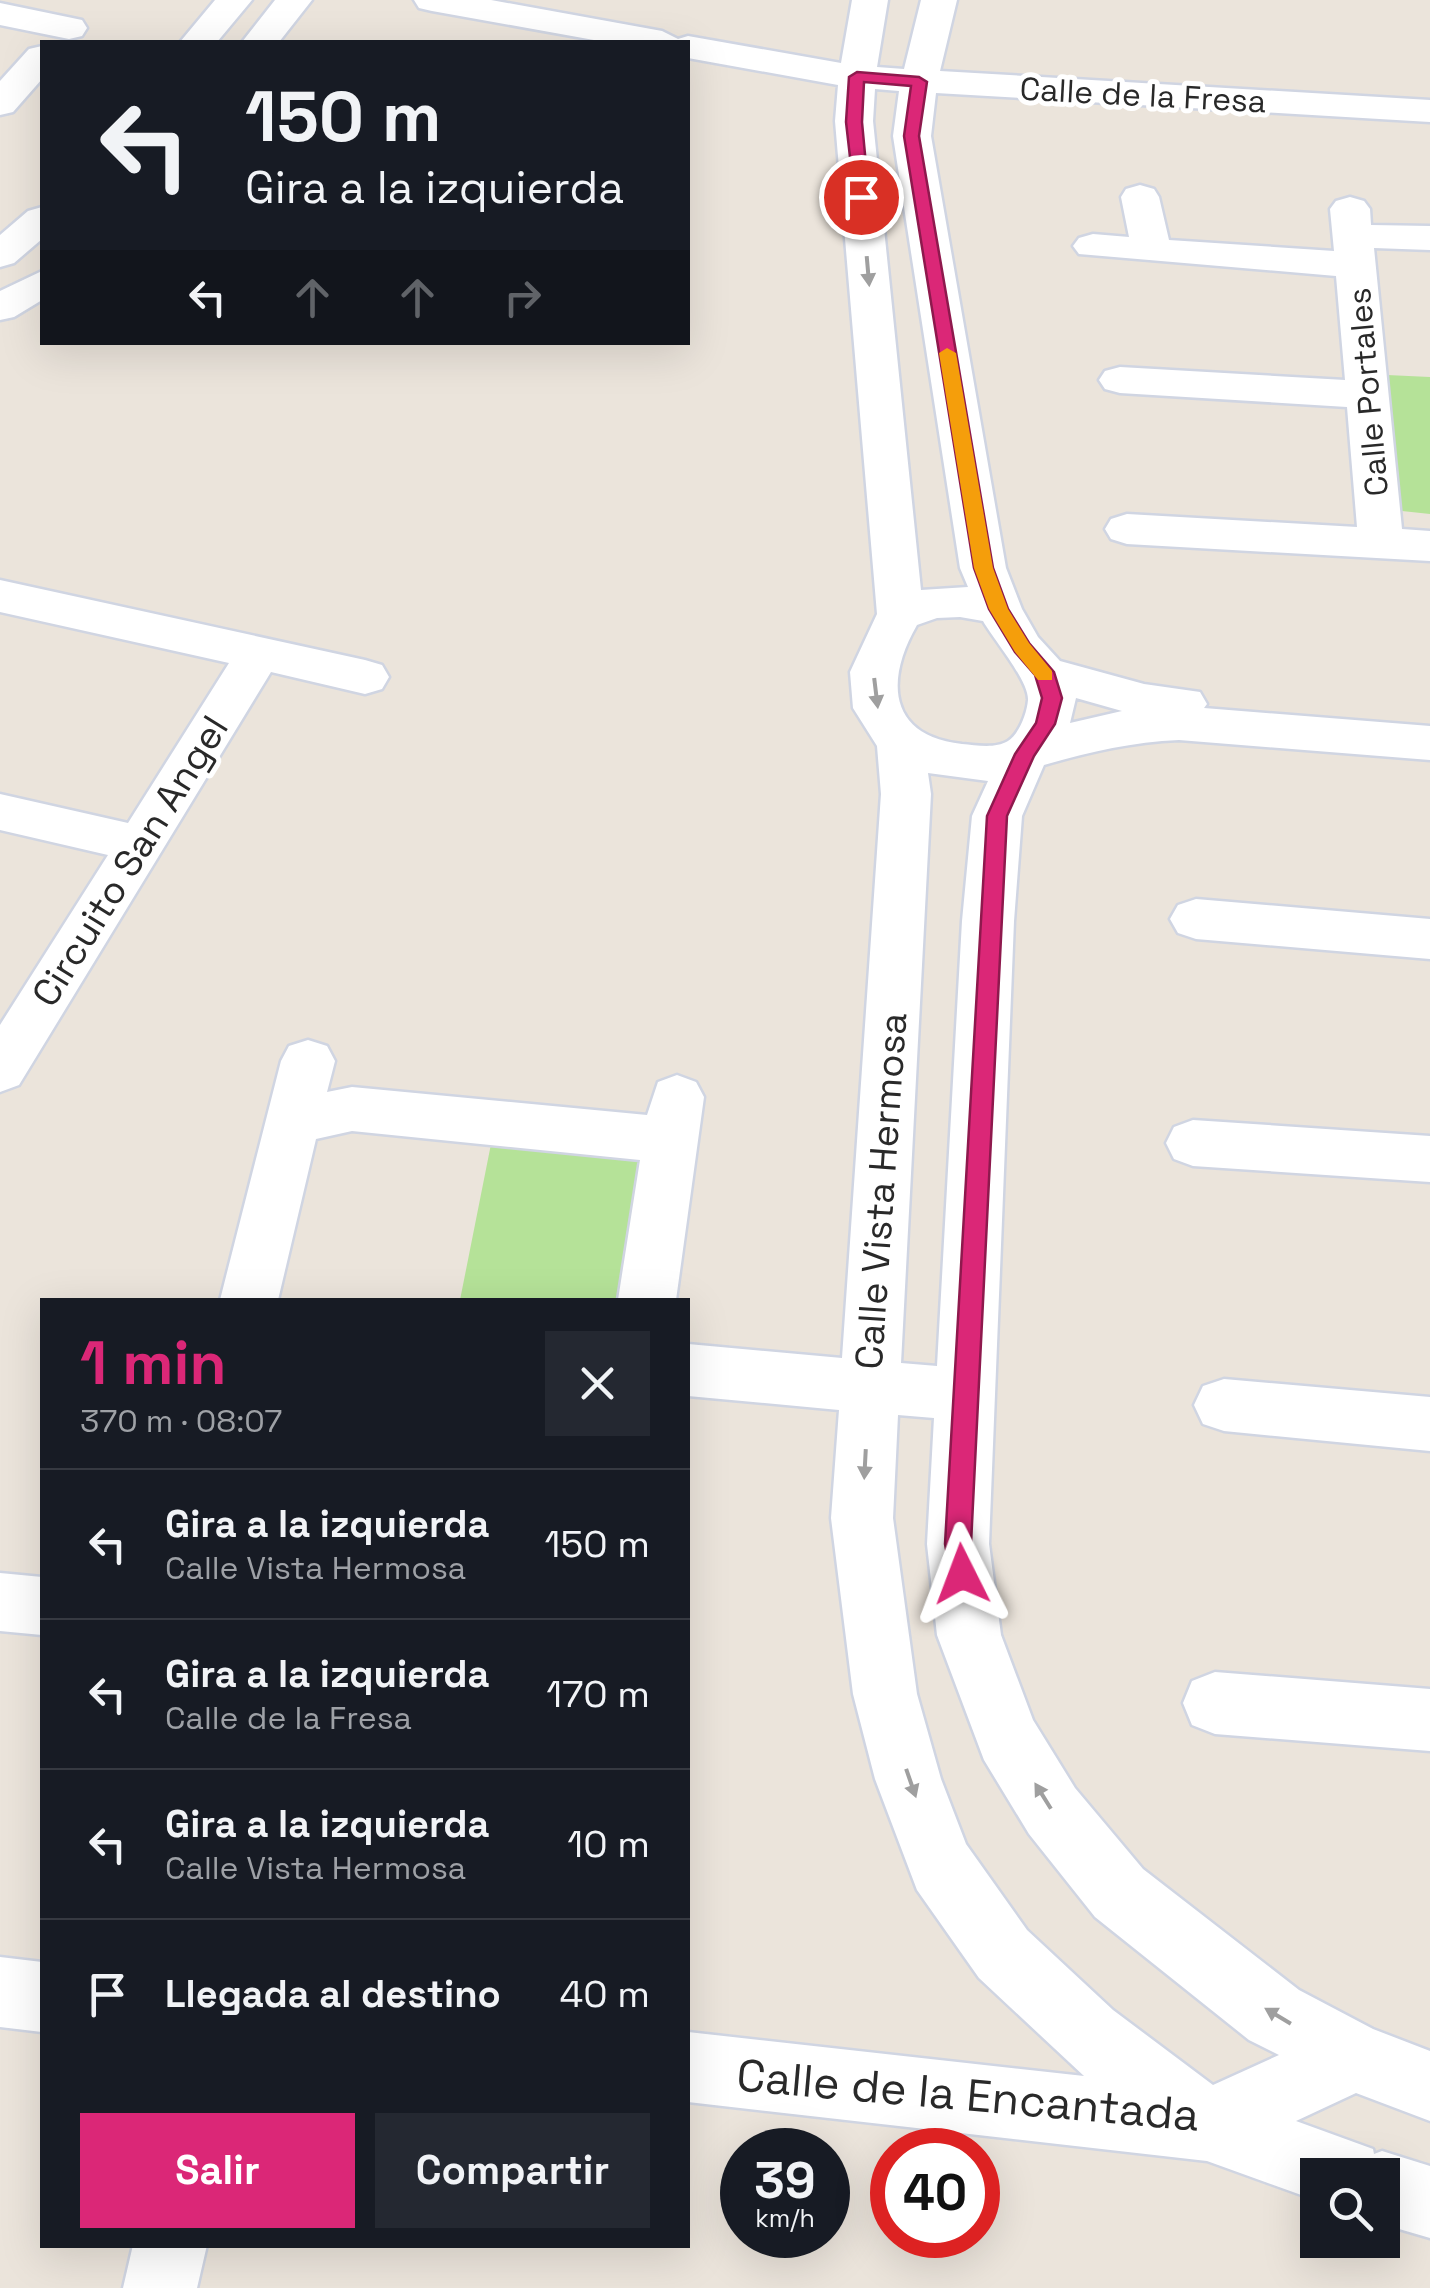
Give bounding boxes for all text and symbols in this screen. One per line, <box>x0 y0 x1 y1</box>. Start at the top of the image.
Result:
street label: Calle de la Fresa <box>1019 69 1267 121</box>
text: 150 m <box>245 72 442 161</box>
icon: left <box>80 80 210 210</box>
pin <box>819 155 904 240</box>
text: Gira a la izquierda <box>245 159 624 216</box>
icon: arrive <box>834 170 889 225</box>
one-way arrow <box>860 255 876 287</box>
icon: left <box>180 270 235 325</box>
icon: ahead <box>285 270 340 325</box>
icon: ahead <box>390 270 445 325</box>
icon: right <box>495 270 550 325</box>
street label: Calle Portales <box>1339 286 1397 498</box>
one-way arrow <box>868 677 884 709</box>
street label: Circuito San Angel <box>21 707 239 1015</box>
street label: Calle Vista Hermosa <box>845 1011 917 1371</box>
text: 1 min <box>80 1325 227 1402</box>
button: close <box>545 1331 650 1436</box>
text: 370 m · 08:07 <box>80 1401 282 1441</box>
one-way arrow <box>857 1448 873 1480</box>
text: Gira a la izquierda <box>165 1500 490 1548</box>
icon: left <box>80 1517 135 1572</box>
text: 150 m <box>545 1520 650 1568</box>
position arrow <box>910 1522 1014 1626</box>
text: Calle Vista Hermosa <box>165 1548 466 1588</box>
text: Gira a la izquierda <box>165 1650 490 1698</box>
icon: left <box>80 1667 135 1722</box>
text: 170 m <box>546 1670 650 1718</box>
text: Calle de la Fresa <box>165 1698 412 1738</box>
one-way arrow <box>904 1769 919 1799</box>
one-way arrow <box>1034 1782 1052 1810</box>
text: Gira a la izquierda <box>165 1800 490 1848</box>
icon: left <box>80 1817 135 1872</box>
text: 10 m <box>567 1820 650 1868</box>
text: Calle Vista Hermosa <box>165 1848 466 1888</box>
icon: arrive <box>80 1967 135 2022</box>
text: Llegada al destino <box>165 1970 501 2018</box>
text: 40 m <box>559 1970 650 2018</box>
one-way arrow <box>1264 2008 1292 2025</box>
street label: Calle de la Encantada <box>734 2046 1202 2144</box>
button: Salir <box>80 2113 355 2228</box>
button: Compartir <box>375 2113 650 2228</box>
speed limit sign: 40 <box>870 2128 1000 2258</box>
text: 39 <box>754 2149 816 2213</box>
map controls <box>1300 2158 1400 2258</box>
button: search <box>1300 2158 1400 2258</box>
text: km/h <box>755 2202 815 2234</box>

